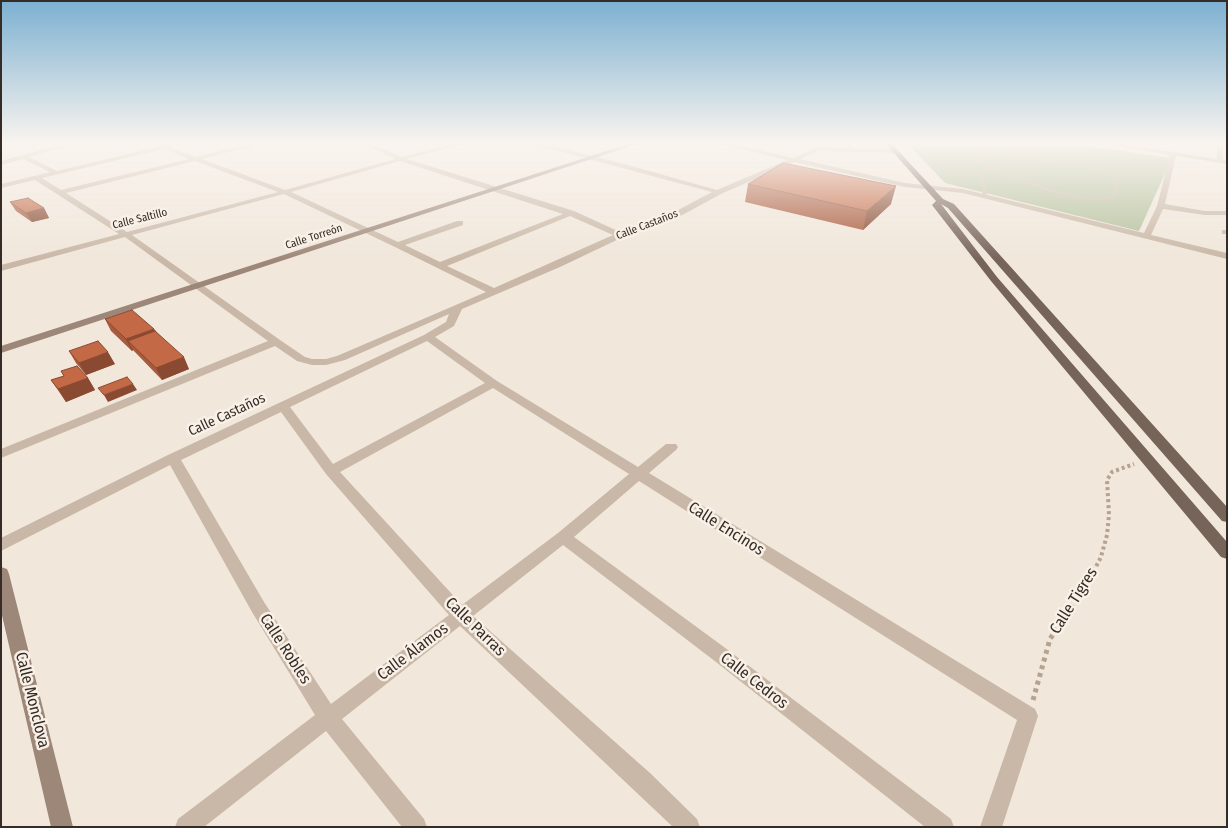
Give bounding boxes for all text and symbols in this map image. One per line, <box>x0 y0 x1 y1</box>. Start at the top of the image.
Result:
street label: Calle Saltillo <box>111 206 169 232</box>
street label: Calle Castaños <box>614 207 680 243</box>
street label: Calle Torreón <box>284 222 344 252</box>
street label: Calle Castaños <box>186 390 268 440</box>
street label: Calle Encinos <box>684 498 768 560</box>
street label: Calle Tigres <box>1046 564 1102 638</box>
street label: Calle Parras <box>441 594 509 660</box>
street label: Calle Robles <box>255 610 315 688</box>
street label: Calle Álamos <box>374 619 452 685</box>
street label: Calle Cedros <box>716 649 792 713</box>
street label: Calle Monclova <box>11 650 53 750</box>

